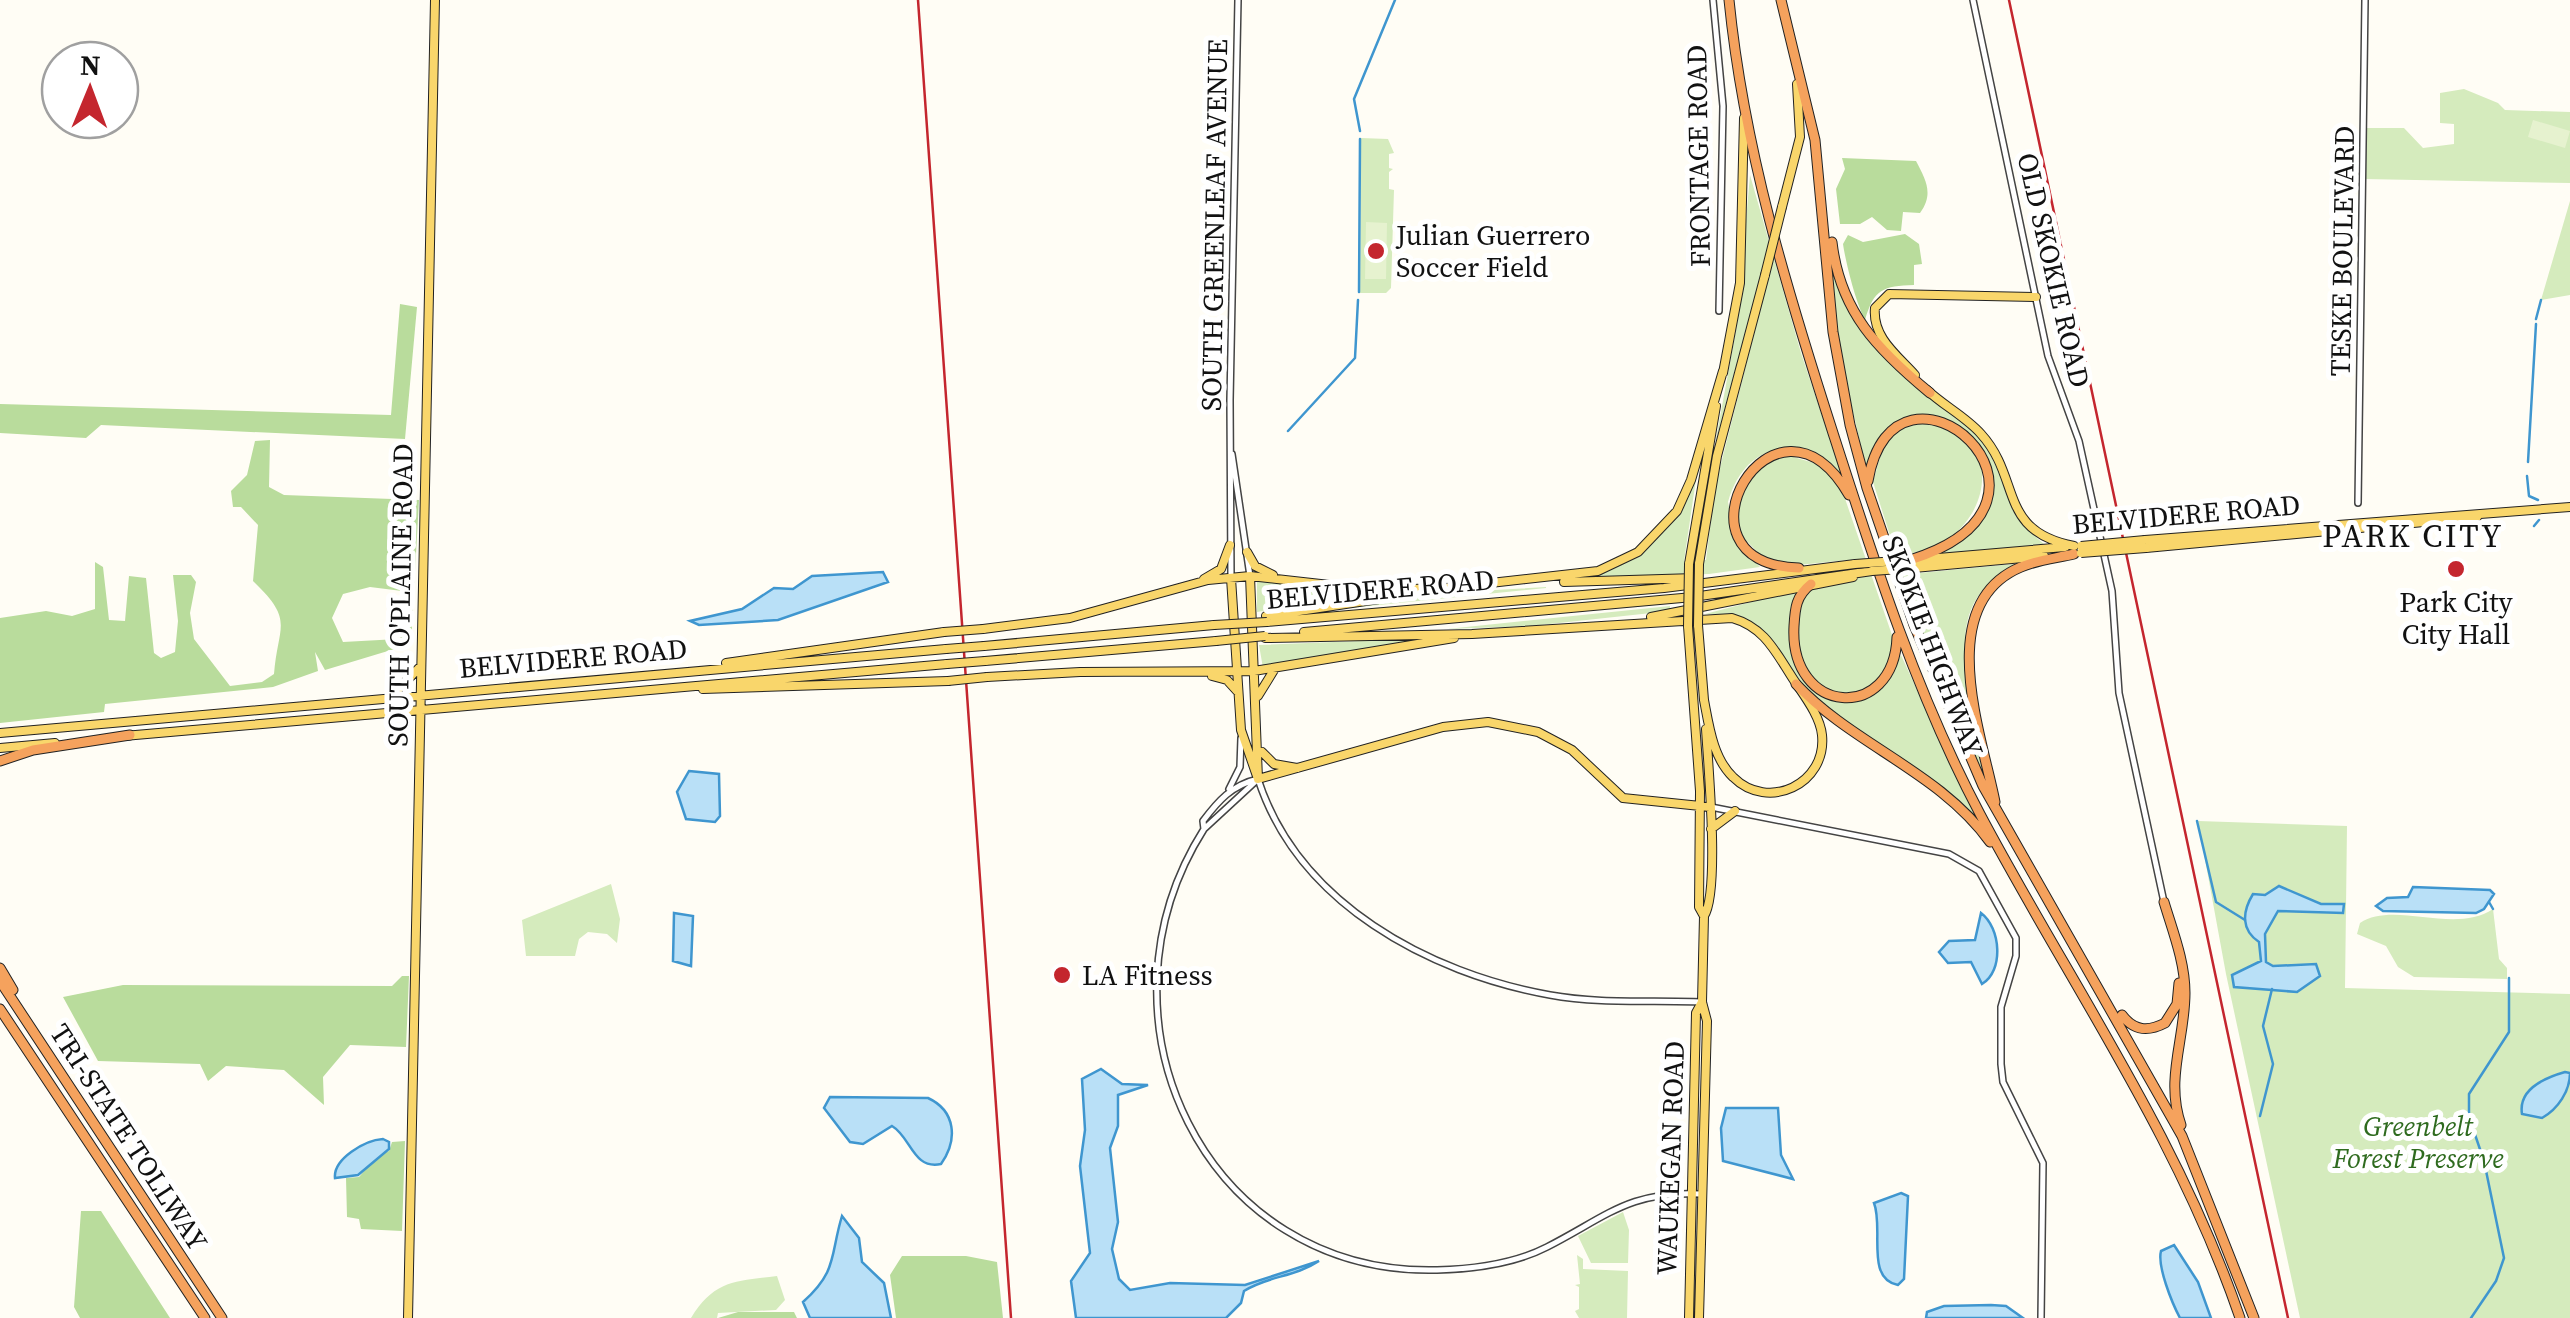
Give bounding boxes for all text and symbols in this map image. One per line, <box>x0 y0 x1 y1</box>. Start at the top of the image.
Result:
street label: SOUTH GREENLEAF AVENUE <box>1192 39 1236 411</box>
north arrow <box>40 40 140 140</box>
street label: FRONTAGE ROAD <box>1677 44 1719 268</box>
text: N <box>80 46 101 84</box>
street label: TESKE BOULEVARD <box>2321 125 2363 377</box>
street label: OLD SKOKIE ROAD <box>2009 149 2099 391</box>
place label: Julian Guerrero Soccer Field <box>1395 216 1590 286</box>
marker: Julian Guerrero Soccer Field <box>1365 240 1387 262</box>
street label: SOUTH O'PLAINE ROAD <box>378 443 422 747</box>
street label: BELVIDERE ROAD <box>2071 485 2301 543</box>
district label: PARK CITY <box>2322 514 2504 558</box>
street label: SKOKIE HIGHWAY <box>1873 530 1993 762</box>
marker: Park City City Hall <box>2445 558 2467 580</box>
street label: BELVIDERE ROAD <box>1265 560 1495 618</box>
place label: Park City City Hall <box>2399 583 2513 653</box>
street label: BELVIDERE ROAD <box>458 629 688 687</box>
place label: LA Fitness <box>1082 956 1213 994</box>
marker: LA Fitness <box>1051 964 1073 986</box>
street label: TRI-STATE TOLLWAY <box>41 1016 217 1258</box>
street label: WAUKEGAN ROAD <box>1647 1040 1693 1276</box>
park label: Greenbelt Forest Preserve <box>2331 1107 2504 1177</box>

